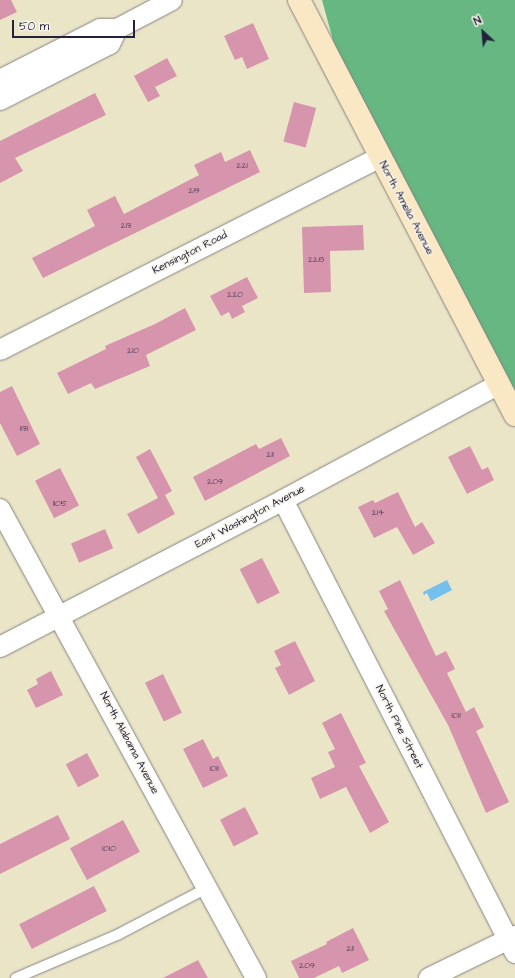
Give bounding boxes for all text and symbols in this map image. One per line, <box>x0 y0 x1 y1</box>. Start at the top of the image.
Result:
scale bar <box>14 12 137 38</box>
north arrow <box>463 12 503 52</box>
text: N <box>471 13 484 29</box>
text: 50 m <box>19 18 49 35</box>
street label: North Amelia Avenue <box>376 159 436 257</box>
house number: 221 <box>236 161 248 171</box>
house number: 219 <box>188 186 200 196</box>
house number: 213 <box>121 221 131 231</box>
street label: Kensington Road <box>150 228 230 278</box>
house number: 228 <box>308 255 324 265</box>
house number: 220 <box>227 290 243 300</box>
house number: 210 <box>127 346 139 356</box>
house number: 1131 <box>20 424 28 434</box>
house number: 211 <box>266 450 274 460</box>
house number: 209 <box>207 477 223 487</box>
street label: East Washington Avenue <box>193 482 307 552</box>
house number: 1105 <box>53 499 67 509</box>
house number: 214 <box>372 508 384 518</box>
street label: North Pine Street <box>372 683 426 771</box>
street label: North Alabama Avenue <box>96 690 162 796</box>
house number: 1011 <box>451 711 461 721</box>
house number: 1011 <box>209 764 219 774</box>
house number: 1010 <box>102 844 116 854</box>
house number: 211 <box>346 944 354 954</box>
house number: 209 <box>299 961 315 971</box>

